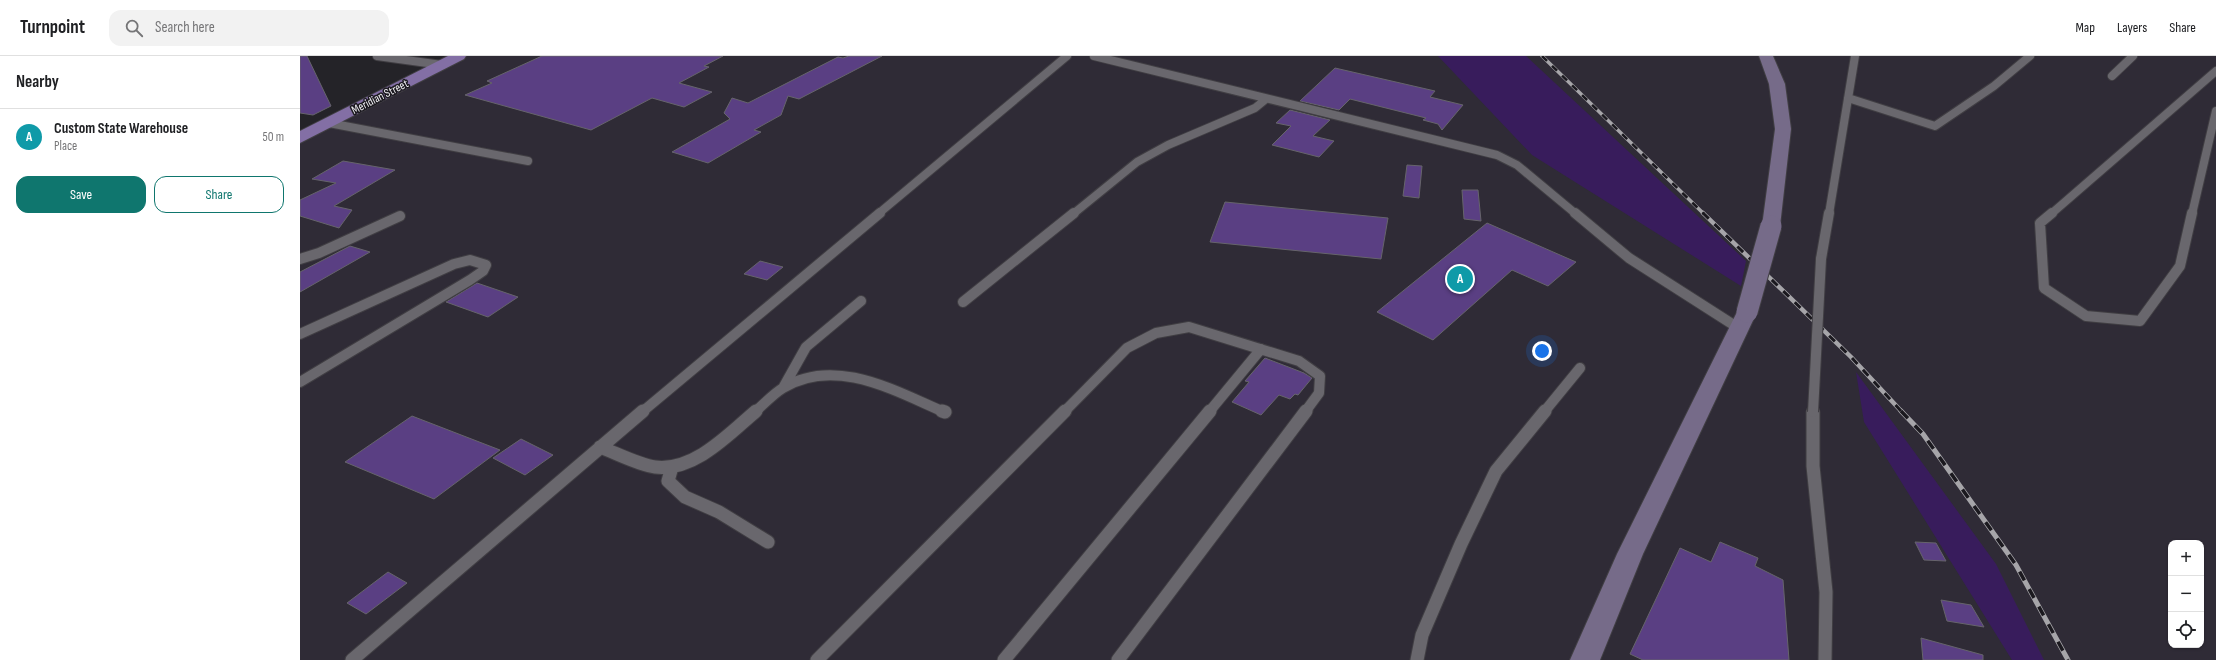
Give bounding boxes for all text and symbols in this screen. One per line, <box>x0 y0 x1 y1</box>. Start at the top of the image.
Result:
search box <box>109 10 389 46</box>
text: Turnpoint <box>20 16 85 39</box>
icon: search <box>123 17 145 39</box>
text: Search here <box>155 18 215 37</box>
text: Map <box>2075 19 2095 36</box>
text: Layers <box>2117 19 2147 36</box>
text: Share <box>2169 19 2196 36</box>
text: Nearby <box>16 72 59 92</box>
street label: Meridian Street <box>349 76 411 118</box>
text: Custom State Warehouse <box>54 119 188 138</box>
text: A <box>26 129 32 145</box>
text: 50 m <box>263 129 284 145</box>
text: Place <box>54 138 77 154</box>
button: Save <box>16 176 146 213</box>
button: Share <box>154 176 284 213</box>
pin: A <box>1447 264 1473 294</box>
your location <box>1532 341 1552 361</box>
map controls <box>2168 540 2204 648</box>
button: + <box>2168 540 2204 576</box>
button: − <box>2168 576 2204 612</box>
button: locate <box>2168 612 2204 648</box>

